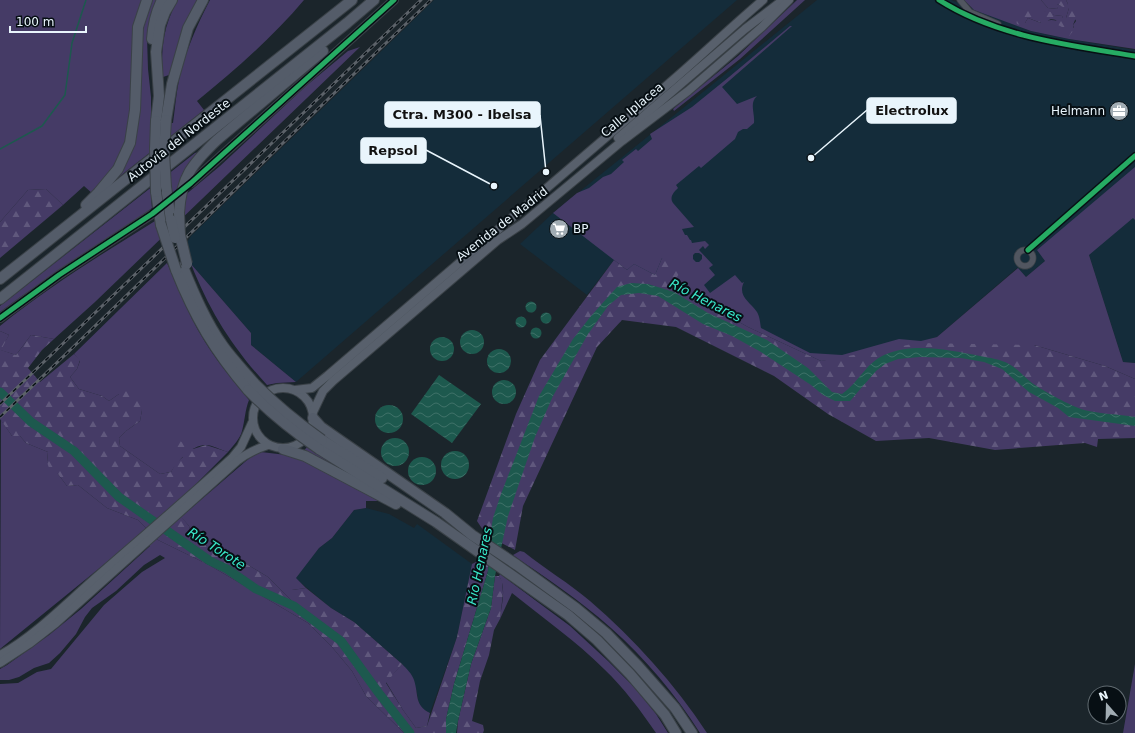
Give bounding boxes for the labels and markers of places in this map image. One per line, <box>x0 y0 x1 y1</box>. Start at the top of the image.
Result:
callout: Electrolux <box>867 98 956 123</box>
office icon: Helmann <box>1108 100 1130 122</box>
callout: Ctra. M300 - Ibelsa <box>385 102 540 127</box>
place label: Helmann <box>1051 104 1105 118</box>
callout: Repsol <box>361 138 426 163</box>
supermarket icon: BP <box>548 218 570 240</box>
place label: BP <box>573 222 588 236</box>

